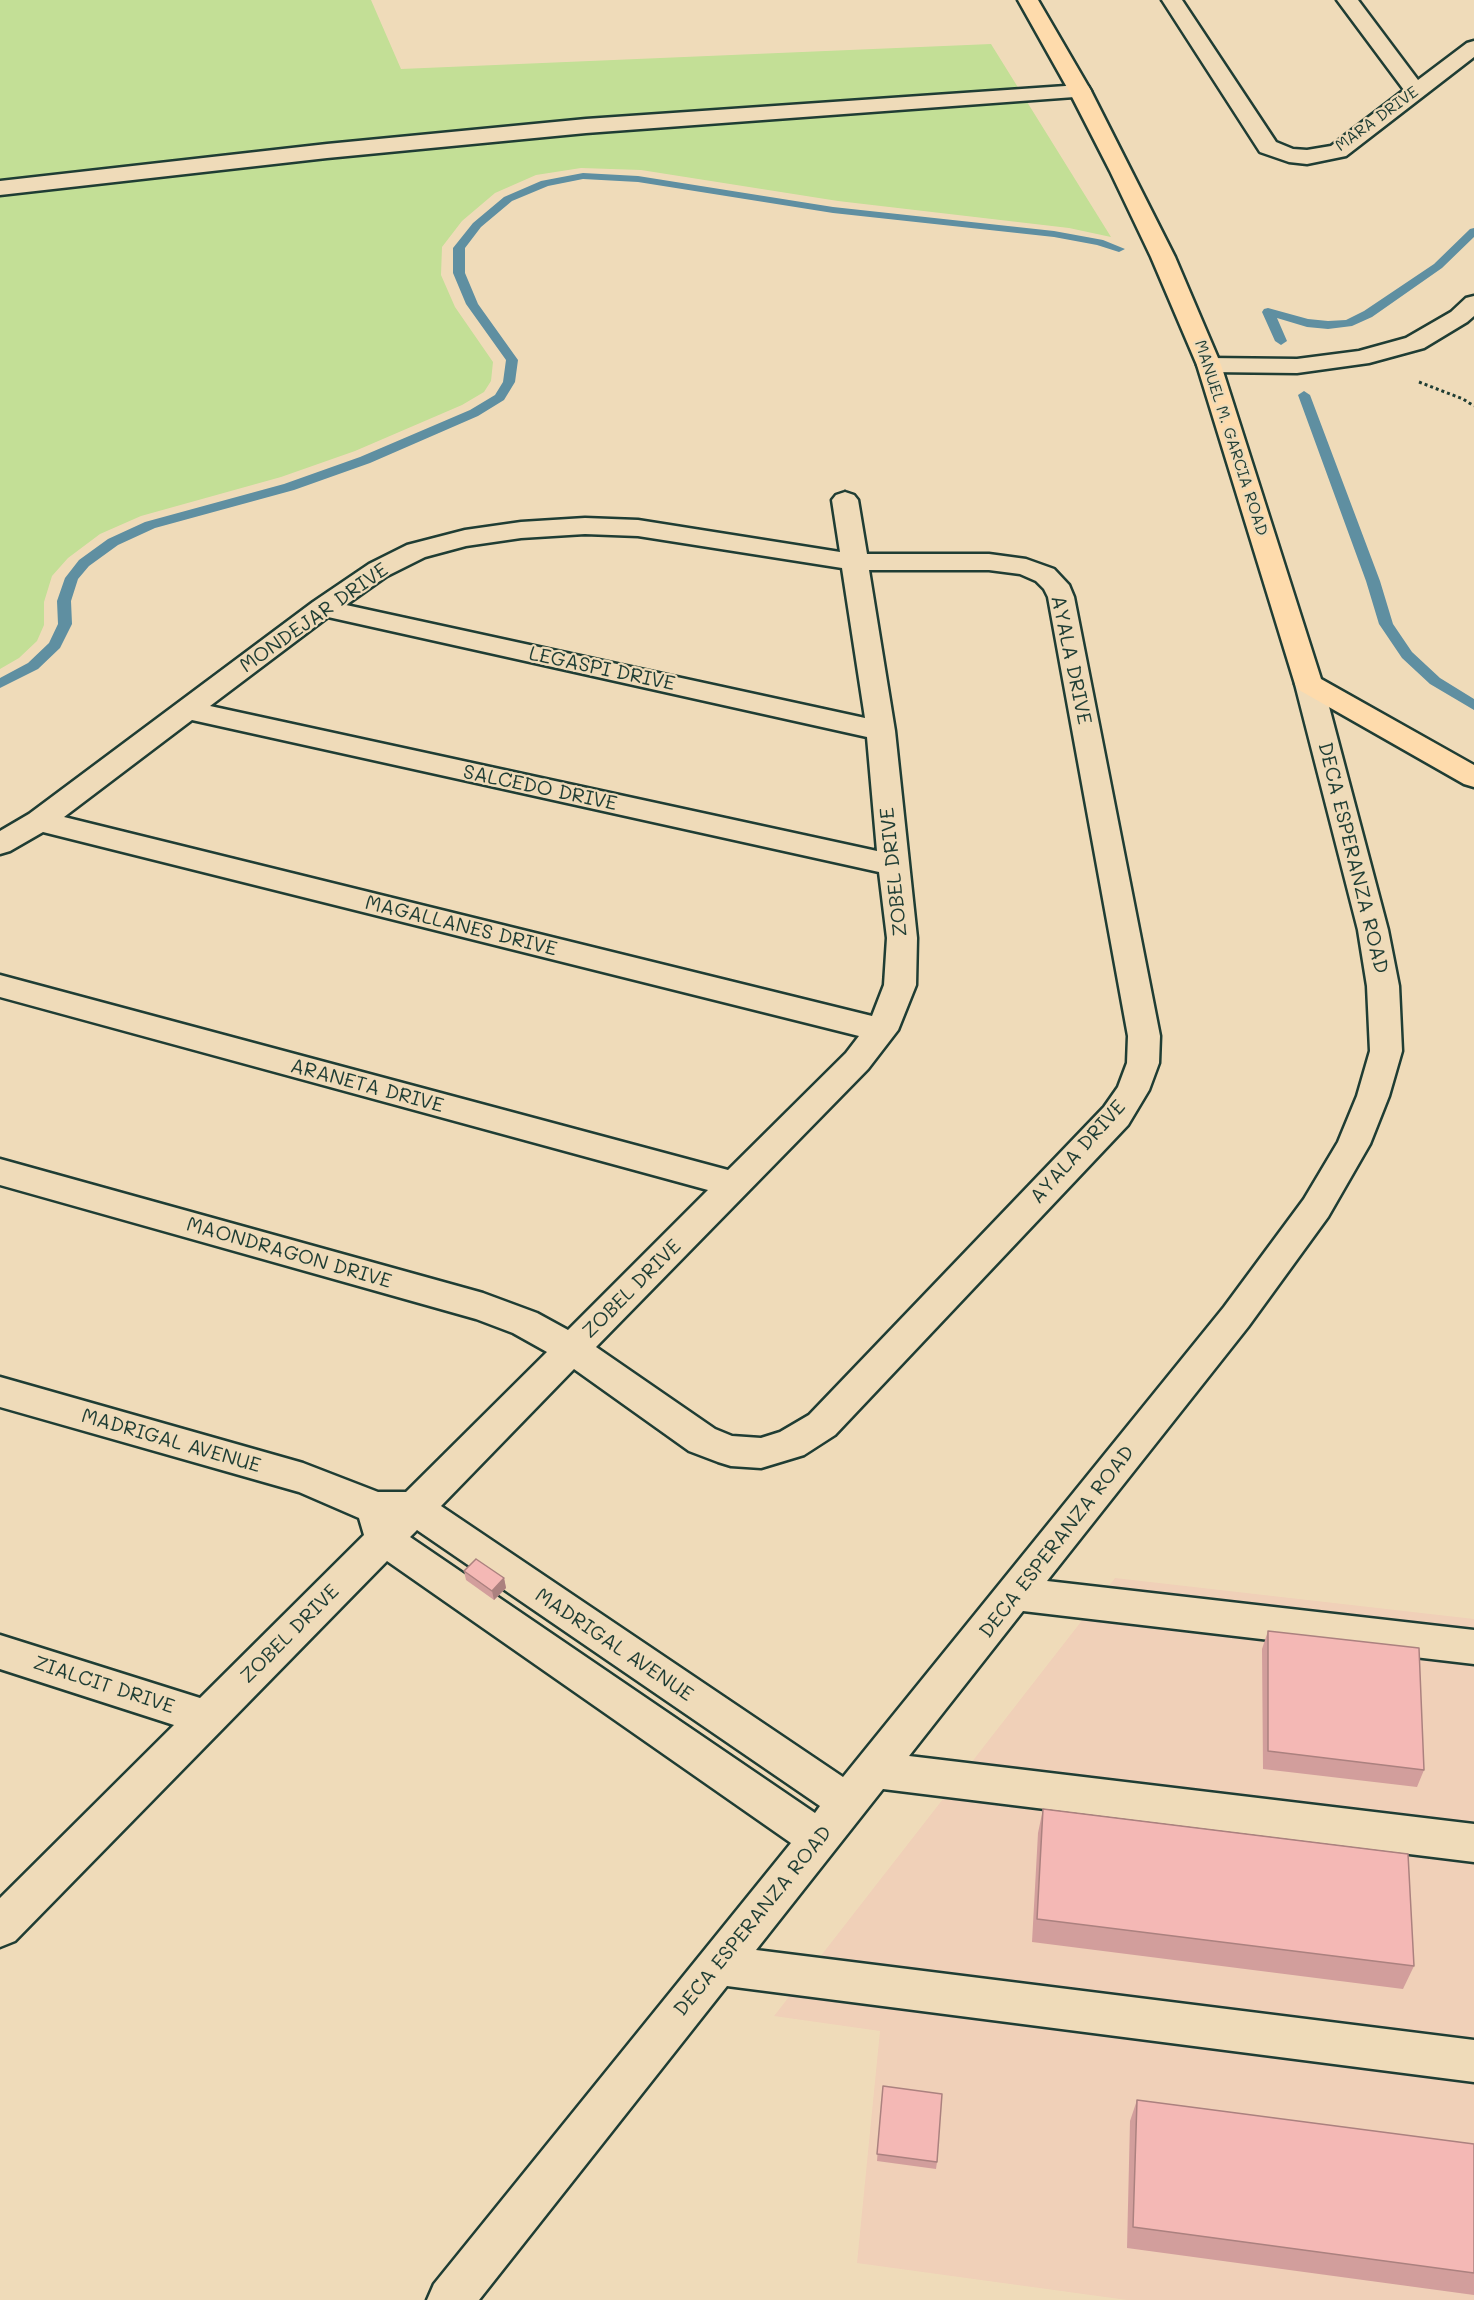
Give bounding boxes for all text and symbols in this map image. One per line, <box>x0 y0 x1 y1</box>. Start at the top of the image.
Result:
street label: MARA DRIVE <box>1332 82 1422 156</box>
street label: MANUEL M. GARCIA ROAD <box>1190 338 1272 538</box>
street label: MONDEJAR DRIVE <box>235 558 393 678</box>
street label: AYALA DRIVE <box>1046 593 1096 727</box>
street label: LEGASPI DRIVE <box>527 642 677 696</box>
street label: DECA ESPERANZA ROAD <box>1313 740 1393 976</box>
street label: SALCEDO DRIVE <box>461 760 619 816</box>
street label: ZOBEL DRIVE <box>875 806 913 938</box>
street label: MAGALLANES DRIVE <box>363 891 559 961</box>
street label: ARANETA DRIVE <box>288 1054 446 1118</box>
street label: AYALA DRIVE <box>1025 1095 1131 1209</box>
street label: MAONDRAGON DRIVE <box>184 1212 394 1294</box>
street label: ZOBEL DRIVE <box>578 1235 686 1343</box>
street label: MADRIGAL AVENUE <box>79 1404 263 1478</box>
street label: DECA ESPERANZA ROAD <box>974 1441 1140 1643</box>
street label: ZOBEL DRIVE <box>236 1580 344 1688</box>
street label: MADRIGAL AVENUE <box>530 1583 698 1707</box>
street label: ZIALCIT DRIVE <box>30 1651 178 1719</box>
street label: DECA ESPERANZA ROAD <box>669 1821 837 2021</box>

